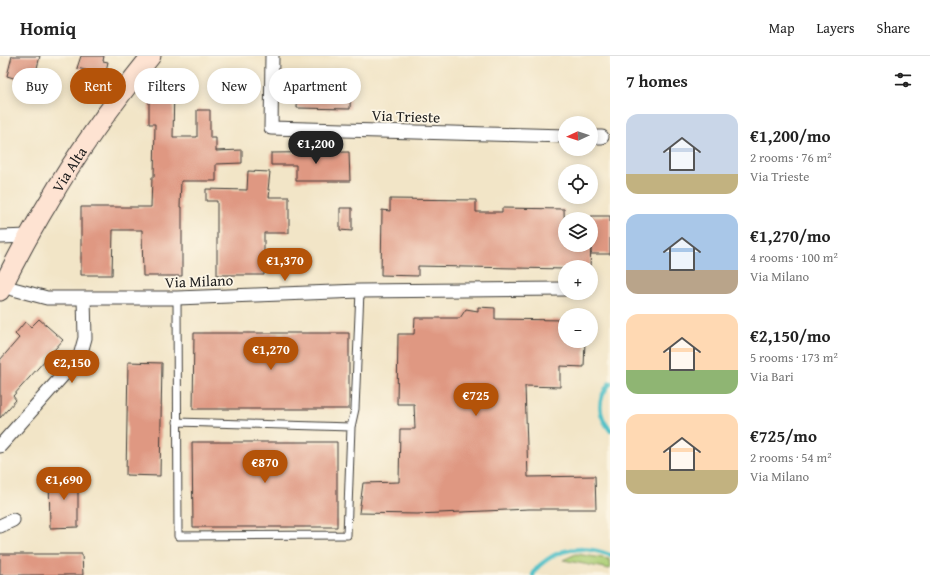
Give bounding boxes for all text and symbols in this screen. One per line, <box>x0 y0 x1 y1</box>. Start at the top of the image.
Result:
text: Homiq <box>20 14 76 42</box>
text: Map <box>769 18 795 38</box>
text: Layers <box>817 18 855 38</box>
text: Share <box>877 18 910 38</box>
chip: Buy <box>12 68 62 104</box>
chip: Rent <box>70 68 126 104</box>
chip: Filters <box>134 68 199 104</box>
chip: New <box>207 68 261 104</box>
chip: Apartment <box>269 68 361 104</box>
text: 7 homes <box>626 68 688 93</box>
icon: filters <box>892 69 914 91</box>
street label: Via Trieste <box>371 104 441 128</box>
north arrow <box>558 116 598 156</box>
map controls <box>558 116 598 348</box>
text: €1,200/mo <box>750 123 831 148</box>
icon: home <box>658 130 706 178</box>
pin: €1,200 <box>283 131 349 165</box>
text: €1,200 <box>297 134 335 153</box>
street label: Via Alta <box>46 142 91 196</box>
text: 2 rooms · 76 m² <box>750 148 832 167</box>
button: locate <box>558 164 598 204</box>
text: Via Trieste <box>750 167 809 186</box>
button: layers <box>558 212 598 252</box>
text: €1,270/mo <box>750 223 831 248</box>
icon: home <box>658 230 706 278</box>
pin: €1,370 <box>252 248 318 282</box>
text: 4 rooms · 100 m² <box>750 248 838 267</box>
text: €1,370 <box>266 251 304 270</box>
button: + <box>558 260 598 300</box>
text: Via Milano <box>750 267 809 286</box>
street label: Via Milano <box>164 269 234 293</box>
button: − <box>558 308 598 348</box>
text: €2,150/mo <box>750 323 831 348</box>
icon: home <box>658 330 706 378</box>
pin: €1,270 <box>238 337 304 371</box>
text: €1,270 <box>252 340 290 359</box>
text: 5 rooms · 173 m² <box>750 348 838 367</box>
pin: €2,150 <box>39 350 105 384</box>
text: €2,150 <box>53 353 91 372</box>
text: Via Bari <box>750 367 794 386</box>
pin: €725 <box>452 383 500 417</box>
text: €725 <box>463 386 489 405</box>
text: €725/mo <box>750 423 817 448</box>
icon: home <box>658 430 706 478</box>
text: 2 rooms · 54 m² <box>750 448 832 467</box>
pin: €870 <box>241 450 289 484</box>
text: €870 <box>252 453 278 472</box>
pin: €1,690 <box>31 467 97 501</box>
text: Via Milano <box>750 467 809 486</box>
text: €1,690 <box>45 470 83 489</box>

